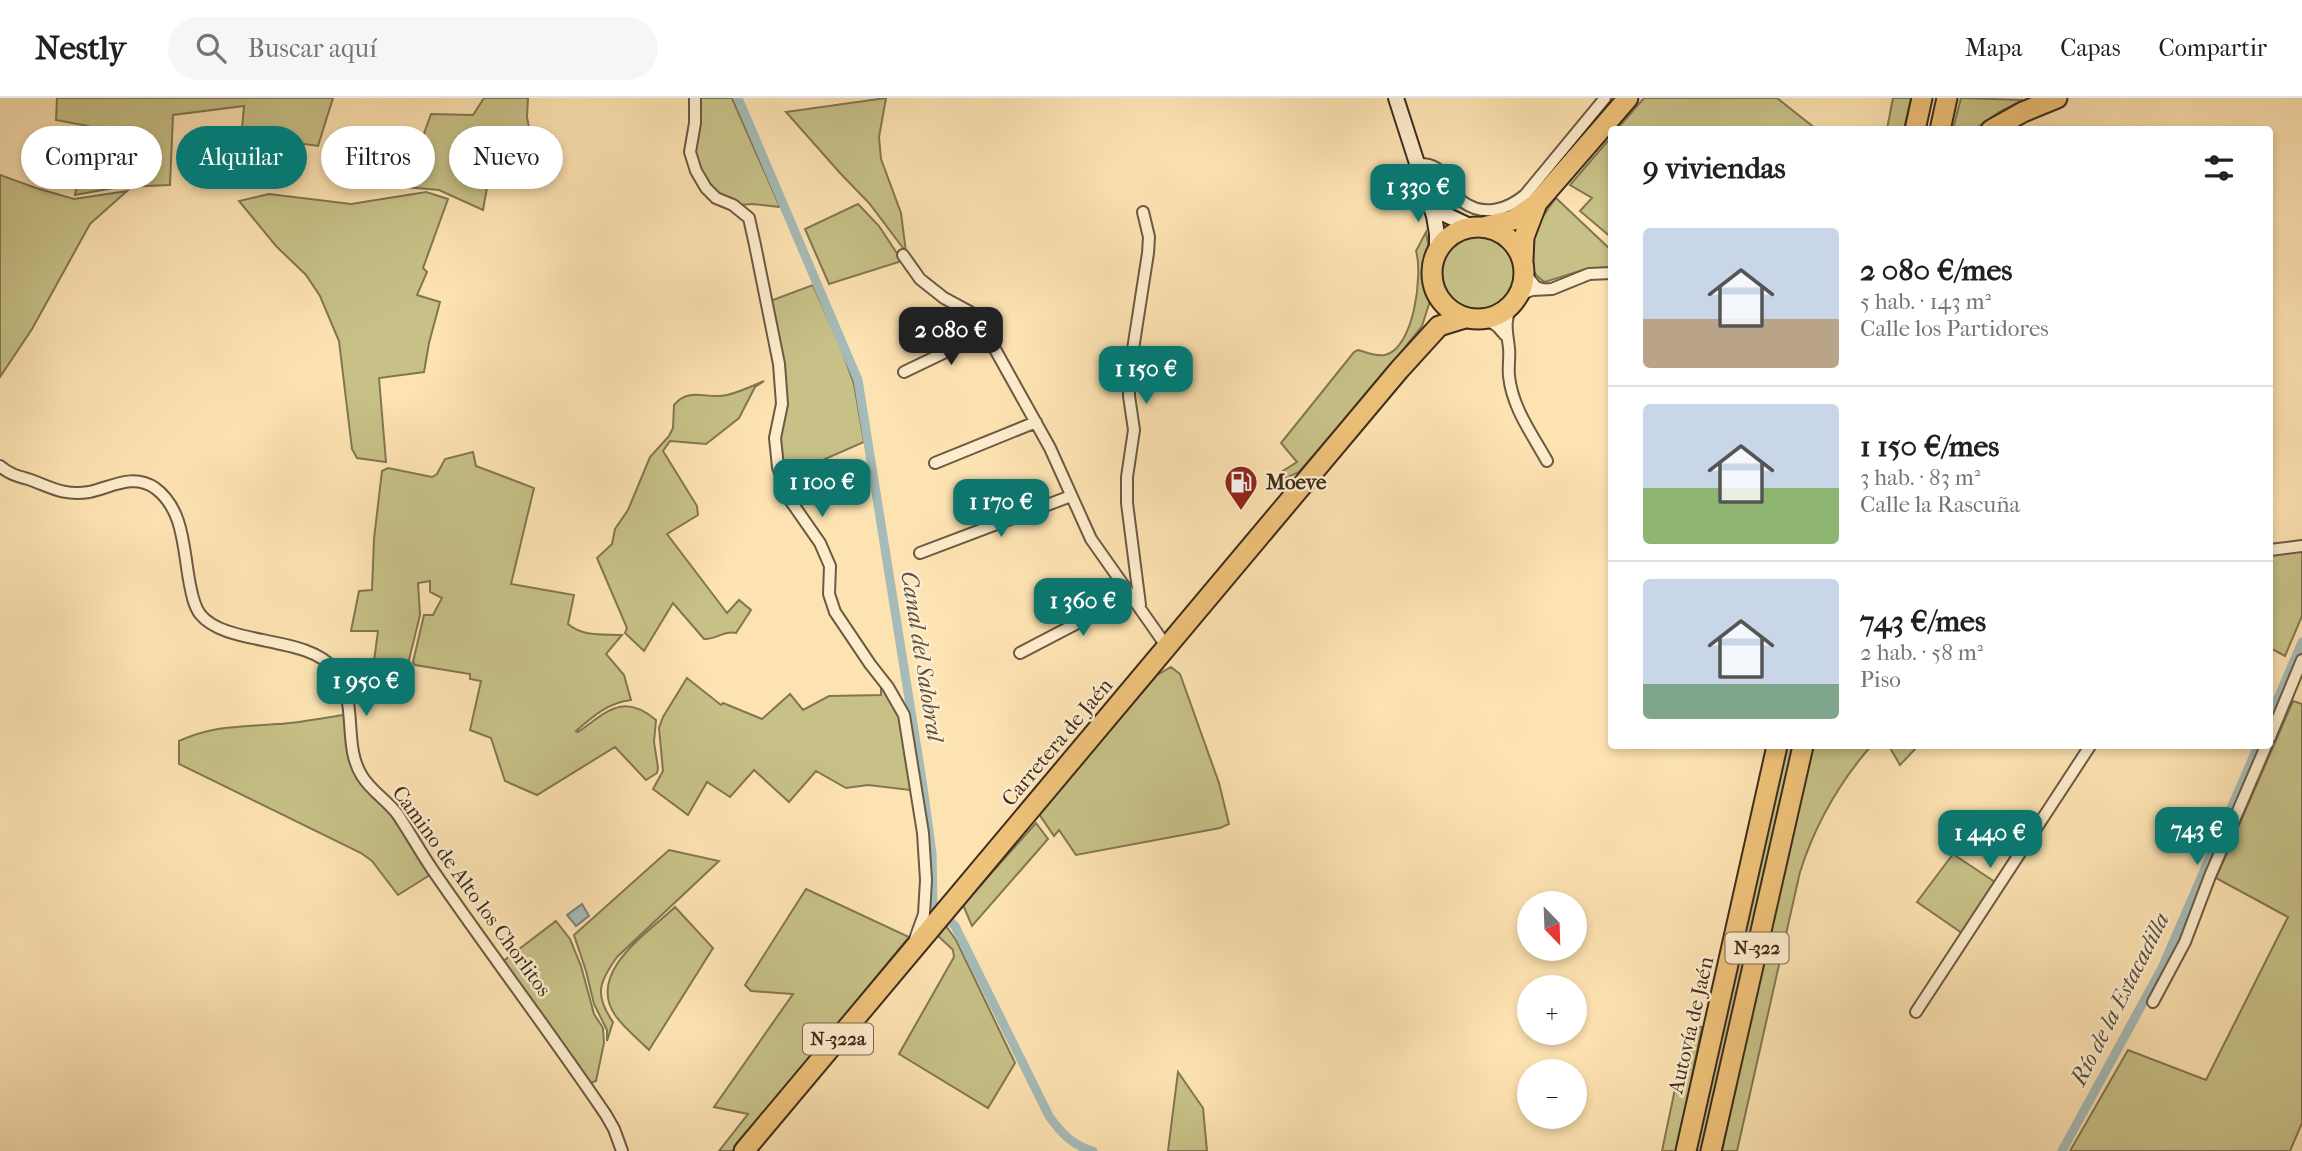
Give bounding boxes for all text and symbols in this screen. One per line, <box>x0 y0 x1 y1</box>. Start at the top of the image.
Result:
search box <box>168 17 658 80</box>
text: Nestly <box>35 29 126 68</box>
icon: search <box>192 29 230 67</box>
text: Buscar aquí <box>248 33 377 64</box>
text: Mapa <box>1965 34 2022 62</box>
text: Capas <box>2060 34 2121 62</box>
text: Compartir <box>2159 34 2267 62</box>
chip: Comprar <box>21 126 162 189</box>
chip: Alquilar <box>176 126 307 189</box>
chip: Filtros <box>321 126 435 189</box>
chip: Nuevo <box>449 126 563 189</box>
icon: filters <box>2200 149 2238 187</box>
text: 9 viviendas <box>1643 151 1786 186</box>
pin: 1 330 € <box>1353 164 1483 224</box>
text: 1 330 € <box>1386 173 1450 200</box>
text: 2 080 €/mes <box>1860 253 2012 288</box>
icon: home <box>1699 256 1783 340</box>
text: 5 hab. · 143 m² <box>1860 288 1991 315</box>
pin: 2 080 € <box>886 308 1016 367</box>
text: Calle los Partidores <box>1860 315 2049 342</box>
text: 2 080 € <box>915 316 987 343</box>
pin: 1 150 € <box>1081 346 1211 406</box>
text: 1 150 € <box>1115 355 1177 382</box>
text: 1 150 €/mes <box>1860 429 1999 464</box>
icon: home <box>1699 432 1783 516</box>
pin: 1 100 € <box>757 460 887 519</box>
fuel station icon: Moeve <box>1222 463 1260 512</box>
text: 3 hab. · 83 m² <box>1860 464 1980 491</box>
text: 1 100 € <box>789 468 855 495</box>
place label: Moeve <box>1265 470 1327 494</box>
pin: 1 170 € <box>936 480 1066 539</box>
text: 1 170 € <box>969 488 1033 515</box>
text: Calle la Rascuña <box>1860 491 2020 518</box>
water label: Canal del Salobral <box>895 569 949 745</box>
pin: 1 360 € <box>1018 578 1148 638</box>
text: 1 360 € <box>1050 587 1116 614</box>
text: 743 €/mes <box>1860 604 1986 639</box>
icon: home <box>1699 607 1783 691</box>
text: 2 hab. · 58 m² <box>1860 639 1983 666</box>
pin: 1 950 € <box>301 658 431 718</box>
text: Piso <box>1860 666 1901 693</box>
text: 1 950 € <box>333 667 399 694</box>
street label: Carretera de Jaén <box>997 673 1117 811</box>
street label: Camino de Alto los Chorlitos <box>388 781 557 1001</box>
pin: 743 € <box>2148 808 2246 867</box>
pin: 1 440 € <box>1925 810 2055 870</box>
text: 743 € <box>2171 816 2223 843</box>
text: 1 440 € <box>1954 819 2026 846</box>
north arrow <box>1517 891 1587 961</box>
map controls <box>1517 891 1587 1129</box>
water label: Río de la Estacadilla <box>2064 908 2175 1092</box>
road number: N-322 <box>1726 932 1788 964</box>
street label: Autovía de Jaén <box>1663 954 1718 1097</box>
button: + <box>1517 975 1587 1045</box>
road number: N-322a <box>803 1023 873 1054</box>
button: − <box>1517 1059 1587 1129</box>

